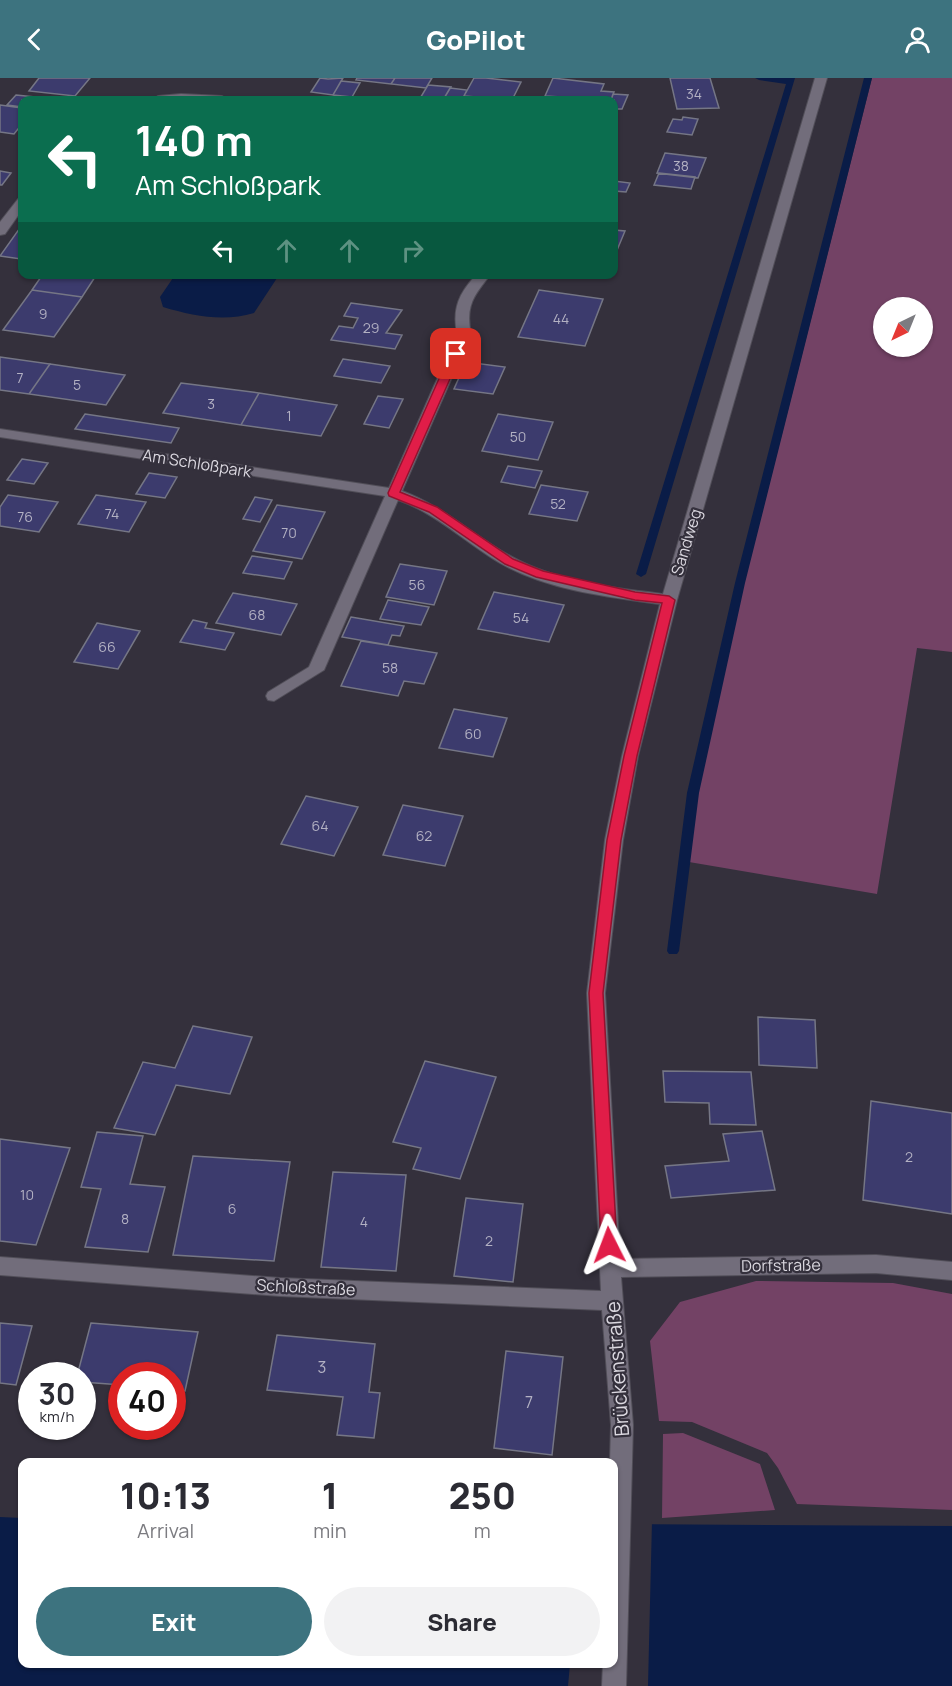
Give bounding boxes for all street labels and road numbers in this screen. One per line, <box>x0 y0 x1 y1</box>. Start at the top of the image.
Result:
street label: Am Schloßpark <box>141 444 254 483</box>
street label: Sandweg <box>665 506 707 578</box>
street label: Dorfstraße <box>741 1253 821 1277</box>
street label: Schloßstraße <box>256 1273 356 1301</box>
street label: Brückenstraße <box>599 1300 635 1438</box>

